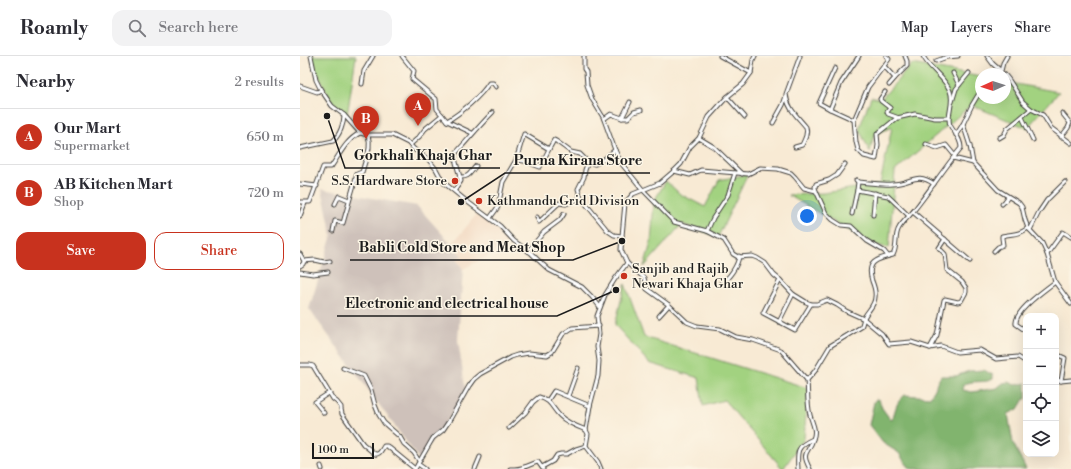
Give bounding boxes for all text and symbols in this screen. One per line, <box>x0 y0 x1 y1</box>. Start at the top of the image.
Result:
search box <box>112 10 392 46</box>
text: Roamly <box>20 16 88 40</box>
icon: search <box>126 17 148 39</box>
text: Search here <box>158 18 238 37</box>
text: Map <box>901 19 928 37</box>
text: Layers <box>950 19 993 37</box>
text: Share <box>1015 19 1051 37</box>
north arrow <box>975 68 1011 104</box>
text: Nearby <box>16 71 75 93</box>
text: 2 results <box>235 74 284 90</box>
pin: A <box>405 93 431 126</box>
pin: B <box>353 106 379 139</box>
text: Our Mart <box>54 119 121 138</box>
text: A <box>24 129 34 145</box>
text: 650 m <box>246 129 284 145</box>
text: Supermarket <box>54 138 130 154</box>
callout: Gorkhali Khaja Ghar <box>345 142 500 168</box>
text: Gorkhali Khaja Ghar <box>354 147 492 165</box>
callout: Purna Kirana Store <box>505 147 650 173</box>
text: Purna Kirana Store <box>514 152 643 170</box>
place label: S.S. Hardware Store <box>331 173 447 189</box>
text: AB Kitchen Mart <box>54 175 173 194</box>
marker: S.S. Hardware Store <box>450 176 460 186</box>
text: B <box>24 185 34 201</box>
text: 720 m <box>248 185 284 201</box>
place label: Kathmandu Grid Division <box>487 193 640 209</box>
text: Shop <box>54 194 84 210</box>
marker: Kathmandu Grid Division <box>474 196 484 206</box>
your location <box>797 206 817 226</box>
button: Save <box>16 232 146 270</box>
button: Share <box>154 232 284 270</box>
callout: Babli Cold Store and Meat Shop <box>350 234 573 260</box>
text: Babli Cold Store and Meat Shop <box>359 239 565 257</box>
place label: Sanjib and Rajib Newari Khaja Ghar <box>632 261 744 292</box>
marker: Sanjib and Rajib Newari Khaja Ghar <box>619 271 629 281</box>
callout: Electronic and electrical house <box>337 290 557 316</box>
text: Electronic and electrical house <box>345 295 549 313</box>
map controls <box>1023 313 1059 457</box>
button: + <box>1023 313 1059 349</box>
button: − <box>1023 349 1059 385</box>
button: locate <box>1023 385 1059 421</box>
button: layers <box>1023 421 1059 457</box>
scale bar <box>312 441 374 460</box>
text: 100 m <box>318 443 349 457</box>

